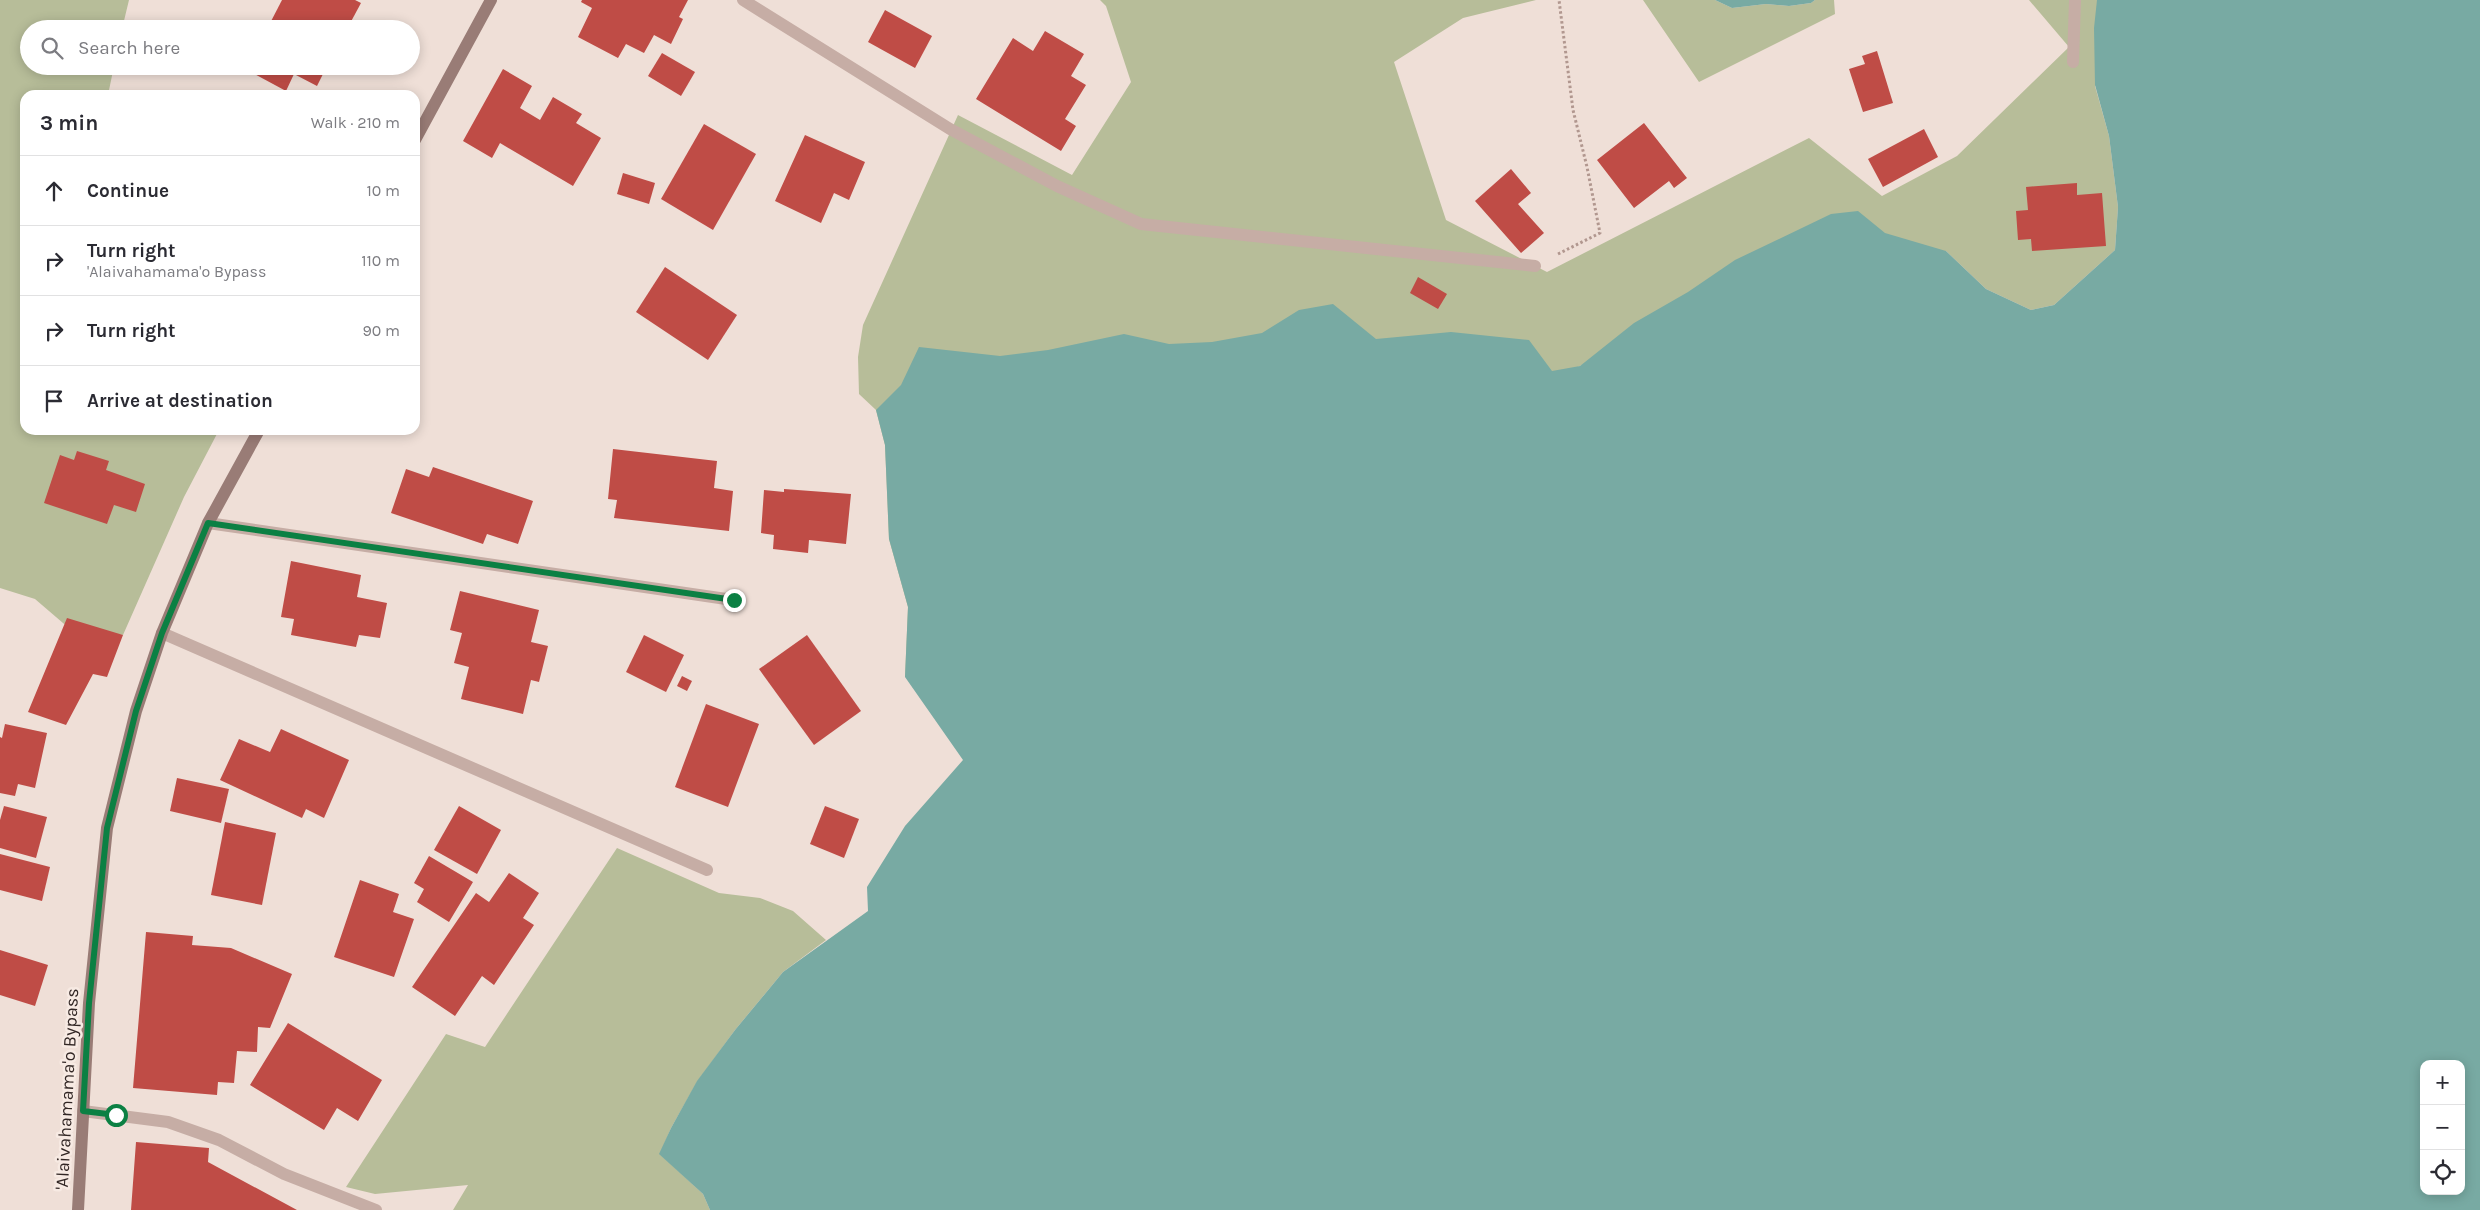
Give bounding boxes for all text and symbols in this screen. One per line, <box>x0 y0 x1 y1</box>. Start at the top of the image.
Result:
search box <box>20 20 420 75</box>
icon: search <box>38 34 66 62</box>
text: Search here <box>78 37 180 59</box>
text: 3 min <box>40 111 98 135</box>
text: Walk · 210 m <box>311 113 400 132</box>
icon: ahead <box>40 177 68 205</box>
text: Continue <box>87 180 169 202</box>
text: 10 m <box>366 181 400 200</box>
text: Turn right <box>87 240 176 262</box>
icon: right <box>40 247 68 275</box>
text: 110 m <box>361 251 400 270</box>
text: 'Alaivahamama'o Bypass <box>87 262 266 281</box>
icon: right <box>40 317 68 345</box>
text: Turn right <box>87 320 176 342</box>
text: 90 m <box>362 321 400 340</box>
icon: arrive <box>40 387 68 415</box>
text: Arrive at destination <box>87 390 273 412</box>
route end <box>723 589 746 612</box>
street label: 'Alaivahamama'o Bypass <box>51 988 83 1190</box>
map controls <box>2420 1060 2465 1195</box>
button: + <box>2420 1060 2465 1105</box>
route start <box>105 1104 128 1127</box>
button: − <box>2420 1105 2465 1150</box>
button: locate <box>2420 1150 2465 1195</box>

